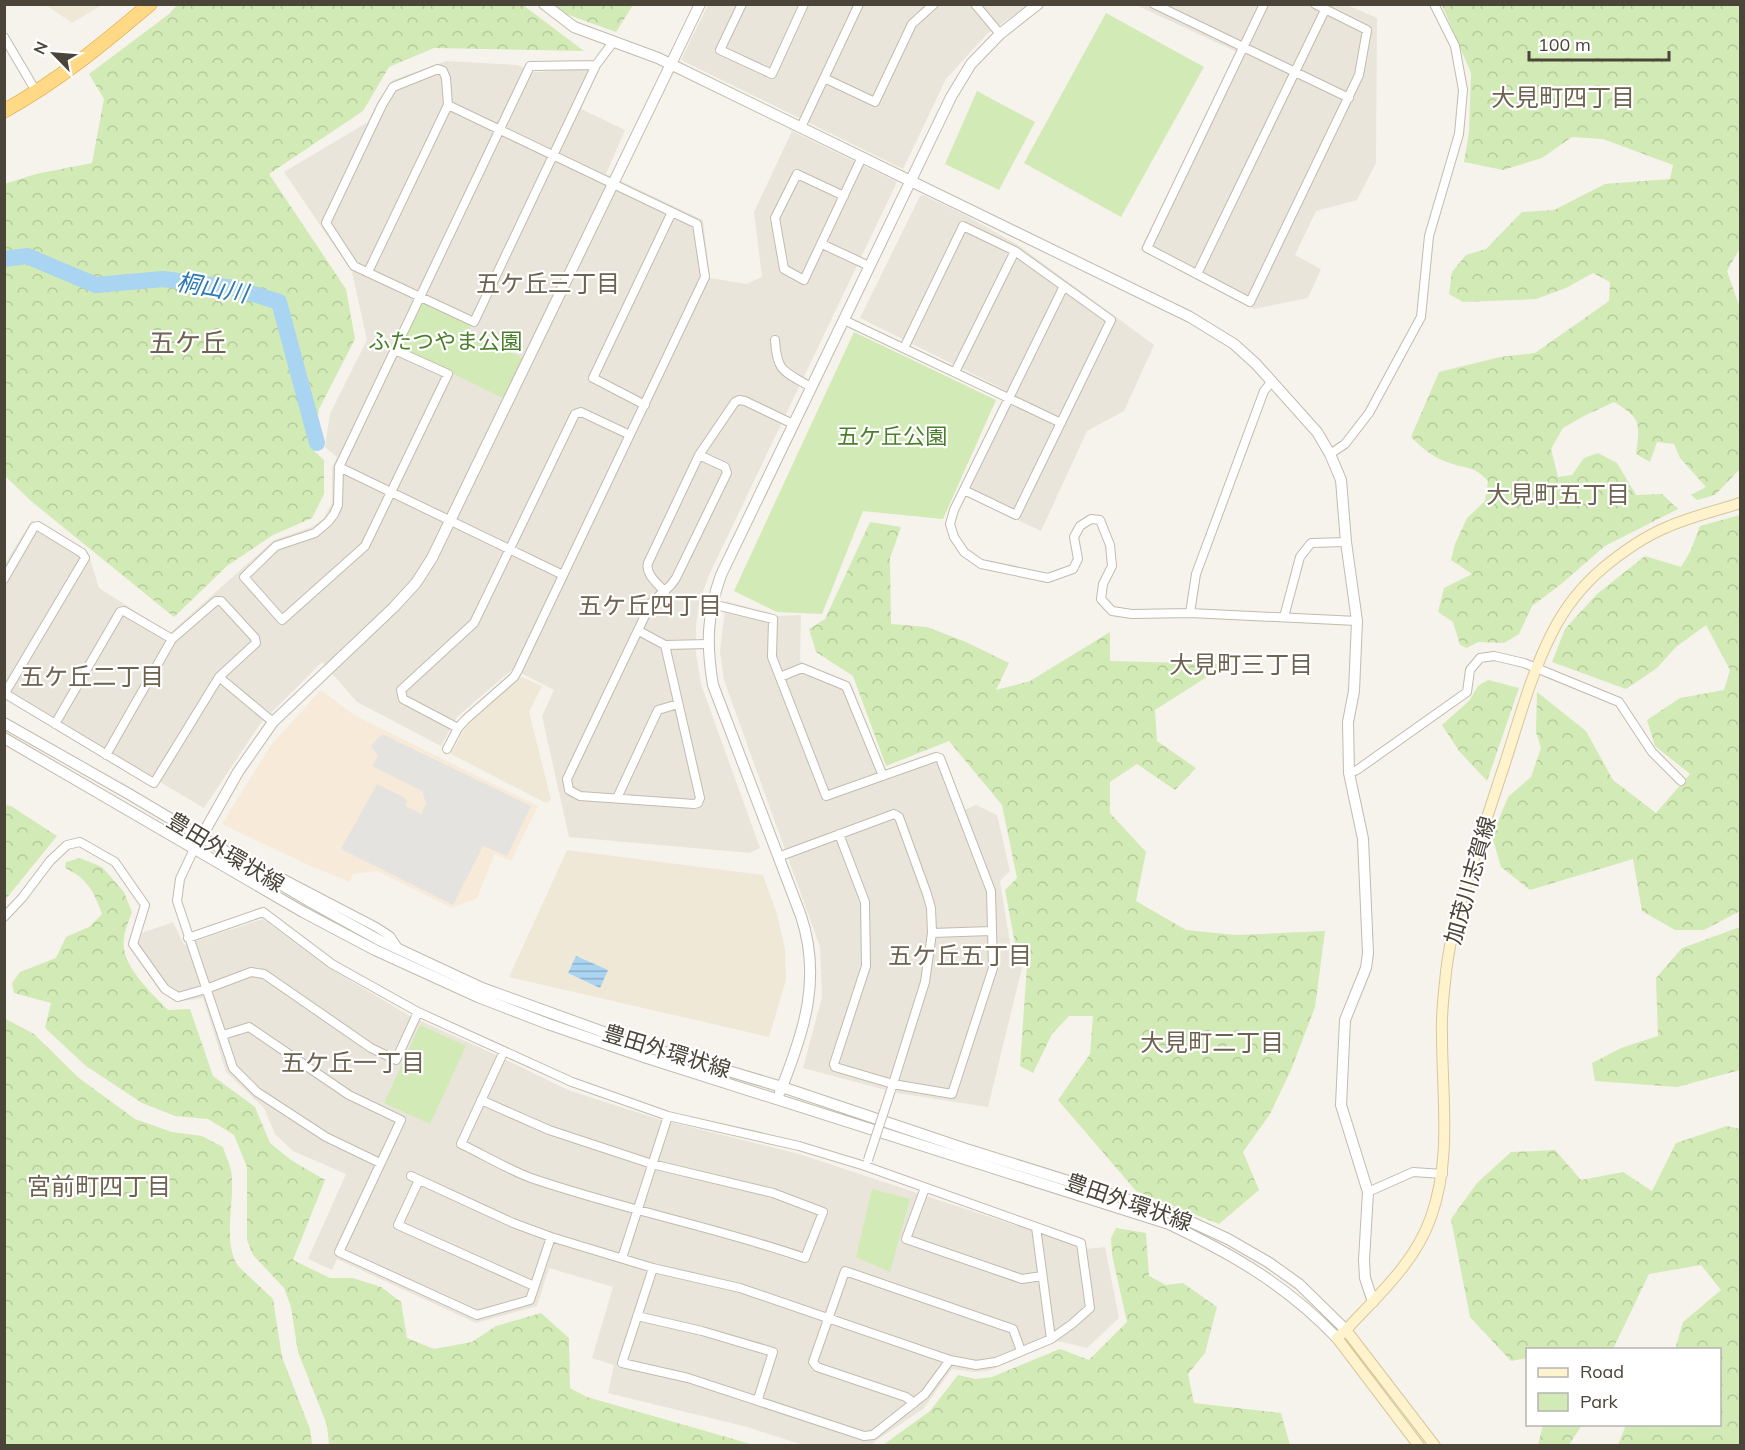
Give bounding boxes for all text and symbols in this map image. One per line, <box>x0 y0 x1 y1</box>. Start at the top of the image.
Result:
north arrow <box>24 24 84 84</box>
scale bar <box>1529 24 1668 62</box>
text: 100 m <box>1538 33 1591 56</box>
text: N <box>29 38 52 57</box>
district label: 大見町四丁目 <box>1491 82 1635 112</box>
water label: 桐山川 <box>174 266 253 309</box>
district label: 五ケ丘三丁目 <box>476 268 620 298</box>
district label: 五ケ丘 <box>149 326 227 359</box>
park label: ふたつやま公園 <box>368 327 522 355</box>
park label: 五ケ丘公園 <box>837 422 947 450</box>
district label: 大見町五丁目 <box>1486 479 1630 509</box>
district label: 五ケ丘四丁目 <box>578 590 722 620</box>
district label: 大見町三丁目 <box>1169 649 1313 679</box>
district label: 五ケ丘二丁目 <box>20 661 164 691</box>
street label: 豊田外環状線 <box>162 806 290 898</box>
street label: 加茂川志賀線 <box>1438 813 1502 947</box>
district label: 五ケ丘五丁目 <box>888 940 1032 970</box>
street label: 豊田外環状線 <box>600 1018 734 1084</box>
district label: 大見町二丁目 <box>1140 1027 1284 1057</box>
district label: 五ケ丘一丁目 <box>281 1047 425 1077</box>
street label: 豊田外環状線 <box>1062 1167 1196 1237</box>
district label: 宮前町四丁目 <box>27 1171 171 1201</box>
legend <box>1526 1348 1721 1426</box>
text: Road <box>1580 1360 1624 1383</box>
text: Park <box>1580 1390 1619 1413</box>

